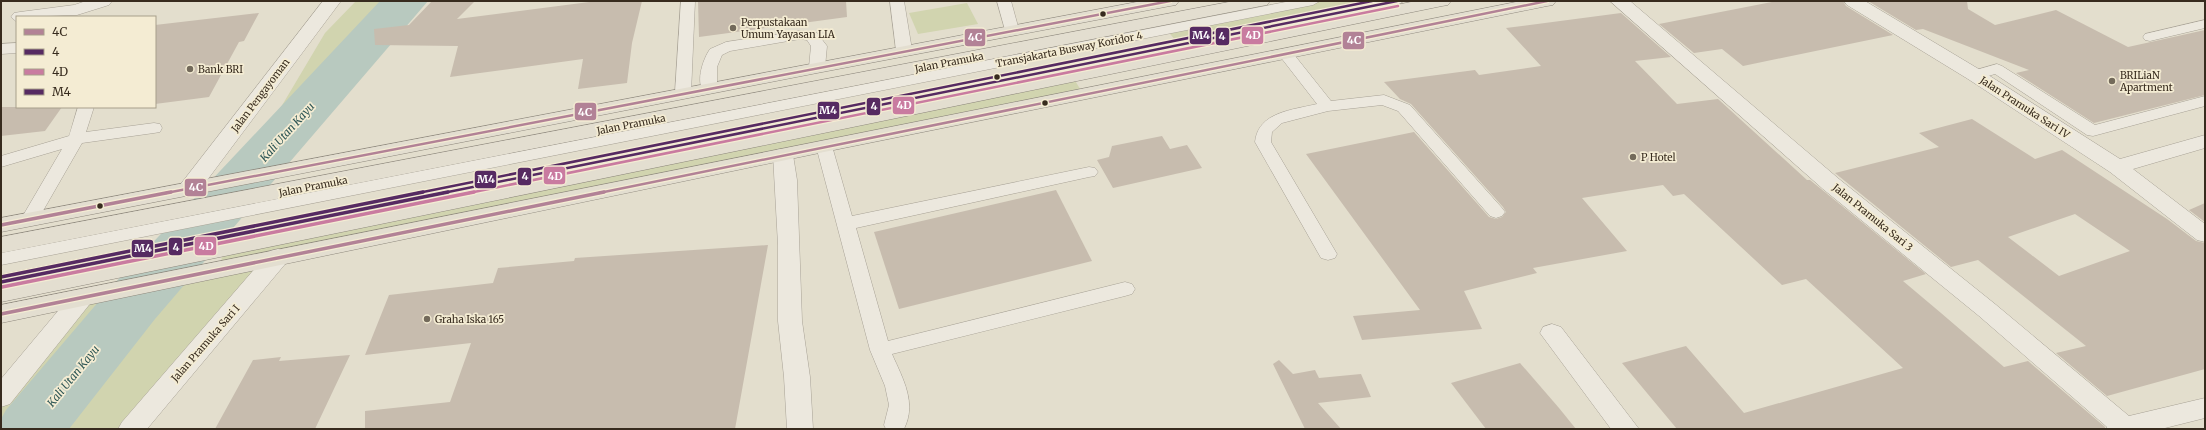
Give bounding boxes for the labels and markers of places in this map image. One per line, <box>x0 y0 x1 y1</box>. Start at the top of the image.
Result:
unlabelled marker <box>1098 9 1108 19</box>
place label: Perpustakaan Umum Yayasan LIA <box>741 16 836 41</box>
marker: Perpustakaan Umum Yayasan LIA <box>728 23 738 33</box>
place label: Bank BRI <box>198 63 243 76</box>
marker: Bank BRI <box>185 64 195 74</box>
place label: BRILiaN Apartment <box>2119 69 2173 94</box>
unlabelled marker <box>992 72 1002 82</box>
marker: BRILiaN Apartment <box>2107 76 2117 86</box>
unlabelled marker <box>1040 98 1050 108</box>
place label: P Hotel <box>1641 151 1675 164</box>
marker: P Hotel <box>1628 152 1638 162</box>
unlabelled marker <box>95 201 105 211</box>
place label: Graha Iska 165 <box>435 313 504 326</box>
marker: Graha Iska 165 <box>422 314 432 324</box>

